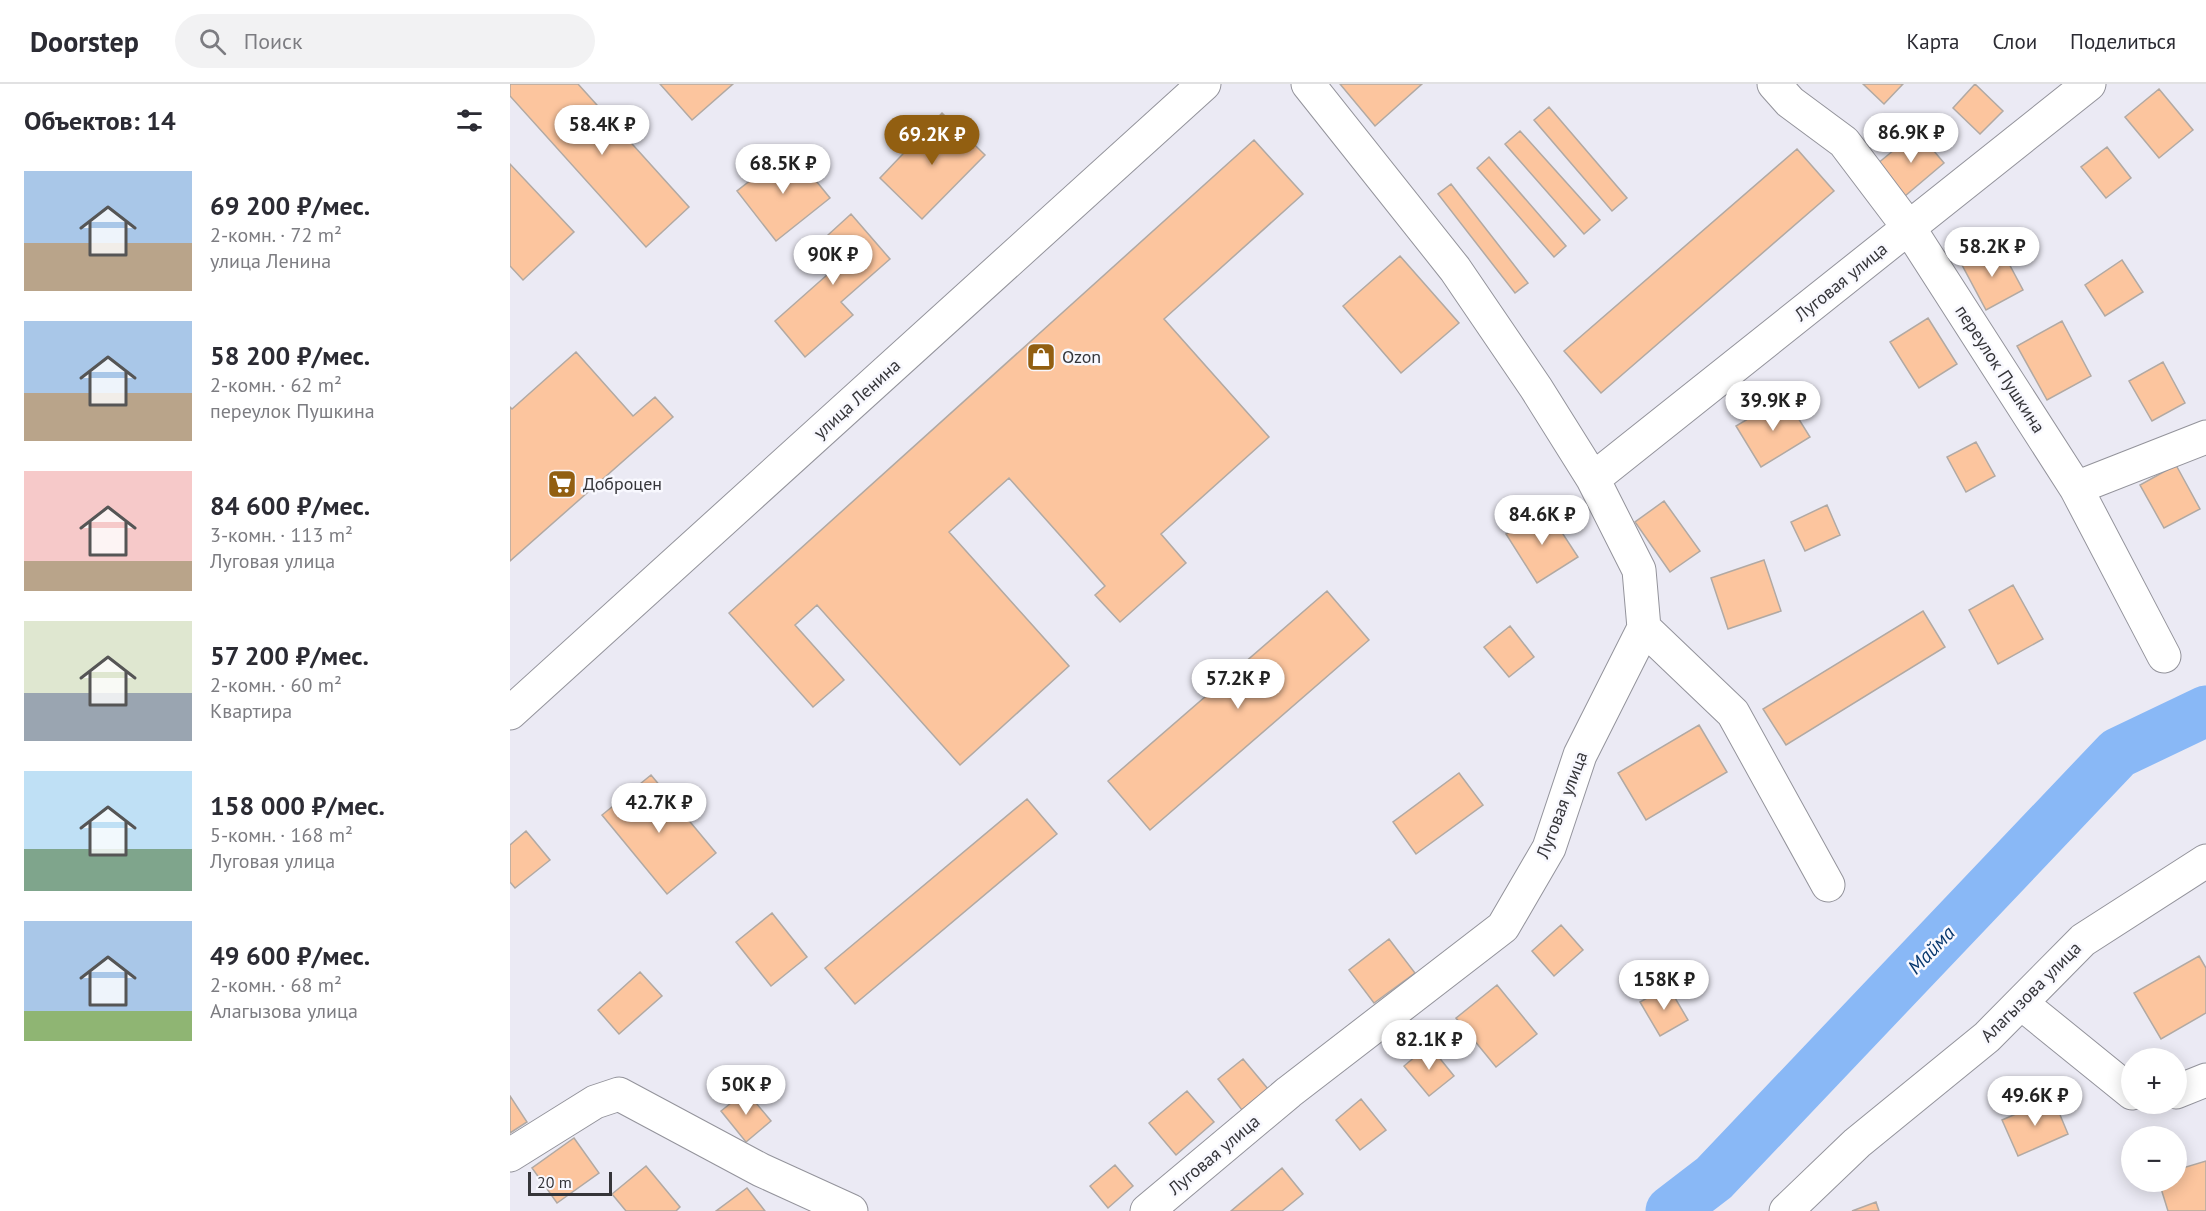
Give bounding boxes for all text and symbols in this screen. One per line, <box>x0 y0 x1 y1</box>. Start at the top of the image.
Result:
search box <box>175 14 595 68</box>
text: Doorstep <box>30 23 139 60</box>
icon: search <box>196 25 229 58</box>
text: Поиск <box>244 27 303 55</box>
text: Карта <box>1906 28 1959 55</box>
text: Слои <box>1992 28 2037 55</box>
text: Поделиться <box>2070 28 2176 55</box>
text: Объектов: 14 <box>24 104 176 137</box>
icon: filters <box>453 104 486 137</box>
pin: 58.4K ₽ <box>547 105 657 156</box>
text: 58.4K ₽ <box>568 111 636 137</box>
pin: 86.9K ₽ <box>1856 113 1966 164</box>
pin: 69.2K ₽ <box>877 115 987 166</box>
text: 86.9K ₽ <box>1877 119 1945 145</box>
text: 69.2K ₽ <box>898 121 966 147</box>
pin: 68.5K ₽ <box>728 144 838 195</box>
text: 68.5K ₽ <box>749 150 817 176</box>
text: 69 200 ₽/мес. <box>210 189 370 222</box>
icon: home <box>72 195 144 267</box>
text: 2-комн. · 72 m² <box>210 222 342 248</box>
pin: 58.2K ₽ <box>1937 227 2047 278</box>
text: 58.2K ₽ <box>1958 233 2026 259</box>
pin: 90K ₽ <box>791 235 875 286</box>
street label: Луговая улица <box>1789 237 1892 327</box>
text: 90K ₽ <box>808 241 858 267</box>
text: улица Ленина <box>210 248 331 274</box>
street label: переулок Пушкина <box>1950 300 2050 437</box>
text: 58 200 ₽/мес. <box>210 339 370 372</box>
shop icon: Ozon <box>1025 341 1057 373</box>
icon: home <box>72 345 144 417</box>
place label: Ozon <box>1062 345 1101 368</box>
street label: улица Ленина <box>808 354 905 444</box>
text: 2-комн. · 62 m² <box>210 372 342 398</box>
pin: 39.9K ₽ <box>1718 381 1828 432</box>
text: 39.9K ₽ <box>1739 387 1807 413</box>
text: переулок Пушкина <box>210 398 375 424</box>
supermarket icon: Доброцен <box>546 468 578 500</box>
place label: Доброцен <box>583 472 662 495</box>
text: 84 600 ₽/мес. <box>210 489 370 522</box>
icon: home <box>72 495 144 567</box>
pin: 84.6K ₽ <box>1487 495 1597 546</box>
text: 84.6K ₽ <box>1508 501 1576 527</box>
text: 3-комн. · 113 m² <box>210 522 353 548</box>
text: Луговая улица <box>210 548 335 574</box>
text: 57 200 ₽/мес. <box>210 639 369 672</box>
icon: home <box>72 645 144 717</box>
pin: 57.2K ₽ <box>1183 659 1293 710</box>
text: 57.2K ₽ <box>1206 665 1270 691</box>
text: 2-комн. · 60 m² <box>210 672 342 698</box>
text: Квартира <box>210 698 292 724</box>
street label: Луговая улица <box>1530 748 1592 862</box>
pin: 42.7K ₽ <box>604 783 714 834</box>
text: 158 000 ₽/мес. <box>210 789 385 822</box>
text: 42.7K ₽ <box>625 789 693 815</box>
icon: home <box>72 795 144 867</box>
text: 5-комн. · 168 m² <box>210 822 353 848</box>
text: Луговая улица <box>210 848 335 874</box>
water label: Майма <box>1902 920 1960 980</box>
street label: Алагызова улица <box>1975 936 2086 1047</box>
text: 49 600 ₽/мес. <box>210 939 370 972</box>
icon: home <box>72 945 144 1017</box>
pin: 158K ₽ <box>1615 960 1713 1011</box>
text: 158K ₽ <box>1633 966 1695 992</box>
text: 2-комн. · 68 m² <box>210 972 342 998</box>
text: Алагызова улица <box>210 998 358 1024</box>
pin: 82.1K ₽ <box>1374 1020 1484 1071</box>
text: 82.1K ₽ <box>1395 1026 1463 1052</box>
map controls <box>2121 1048 2187 1192</box>
button: + <box>2121 1048 2187 1114</box>
pin: 50K ₽ <box>704 1065 788 1116</box>
text: 50K ₽ <box>721 1071 771 1097</box>
pin: 49.6K ₽ <box>1980 1076 2090 1127</box>
text: 49.6K ₽ <box>2001 1082 2069 1108</box>
street label: Луговая улица <box>1162 1110 1264 1200</box>
button: − <box>2121 1126 2187 1192</box>
scale bar <box>528 1169 612 1196</box>
text: 20 m <box>537 1172 572 1192</box>

